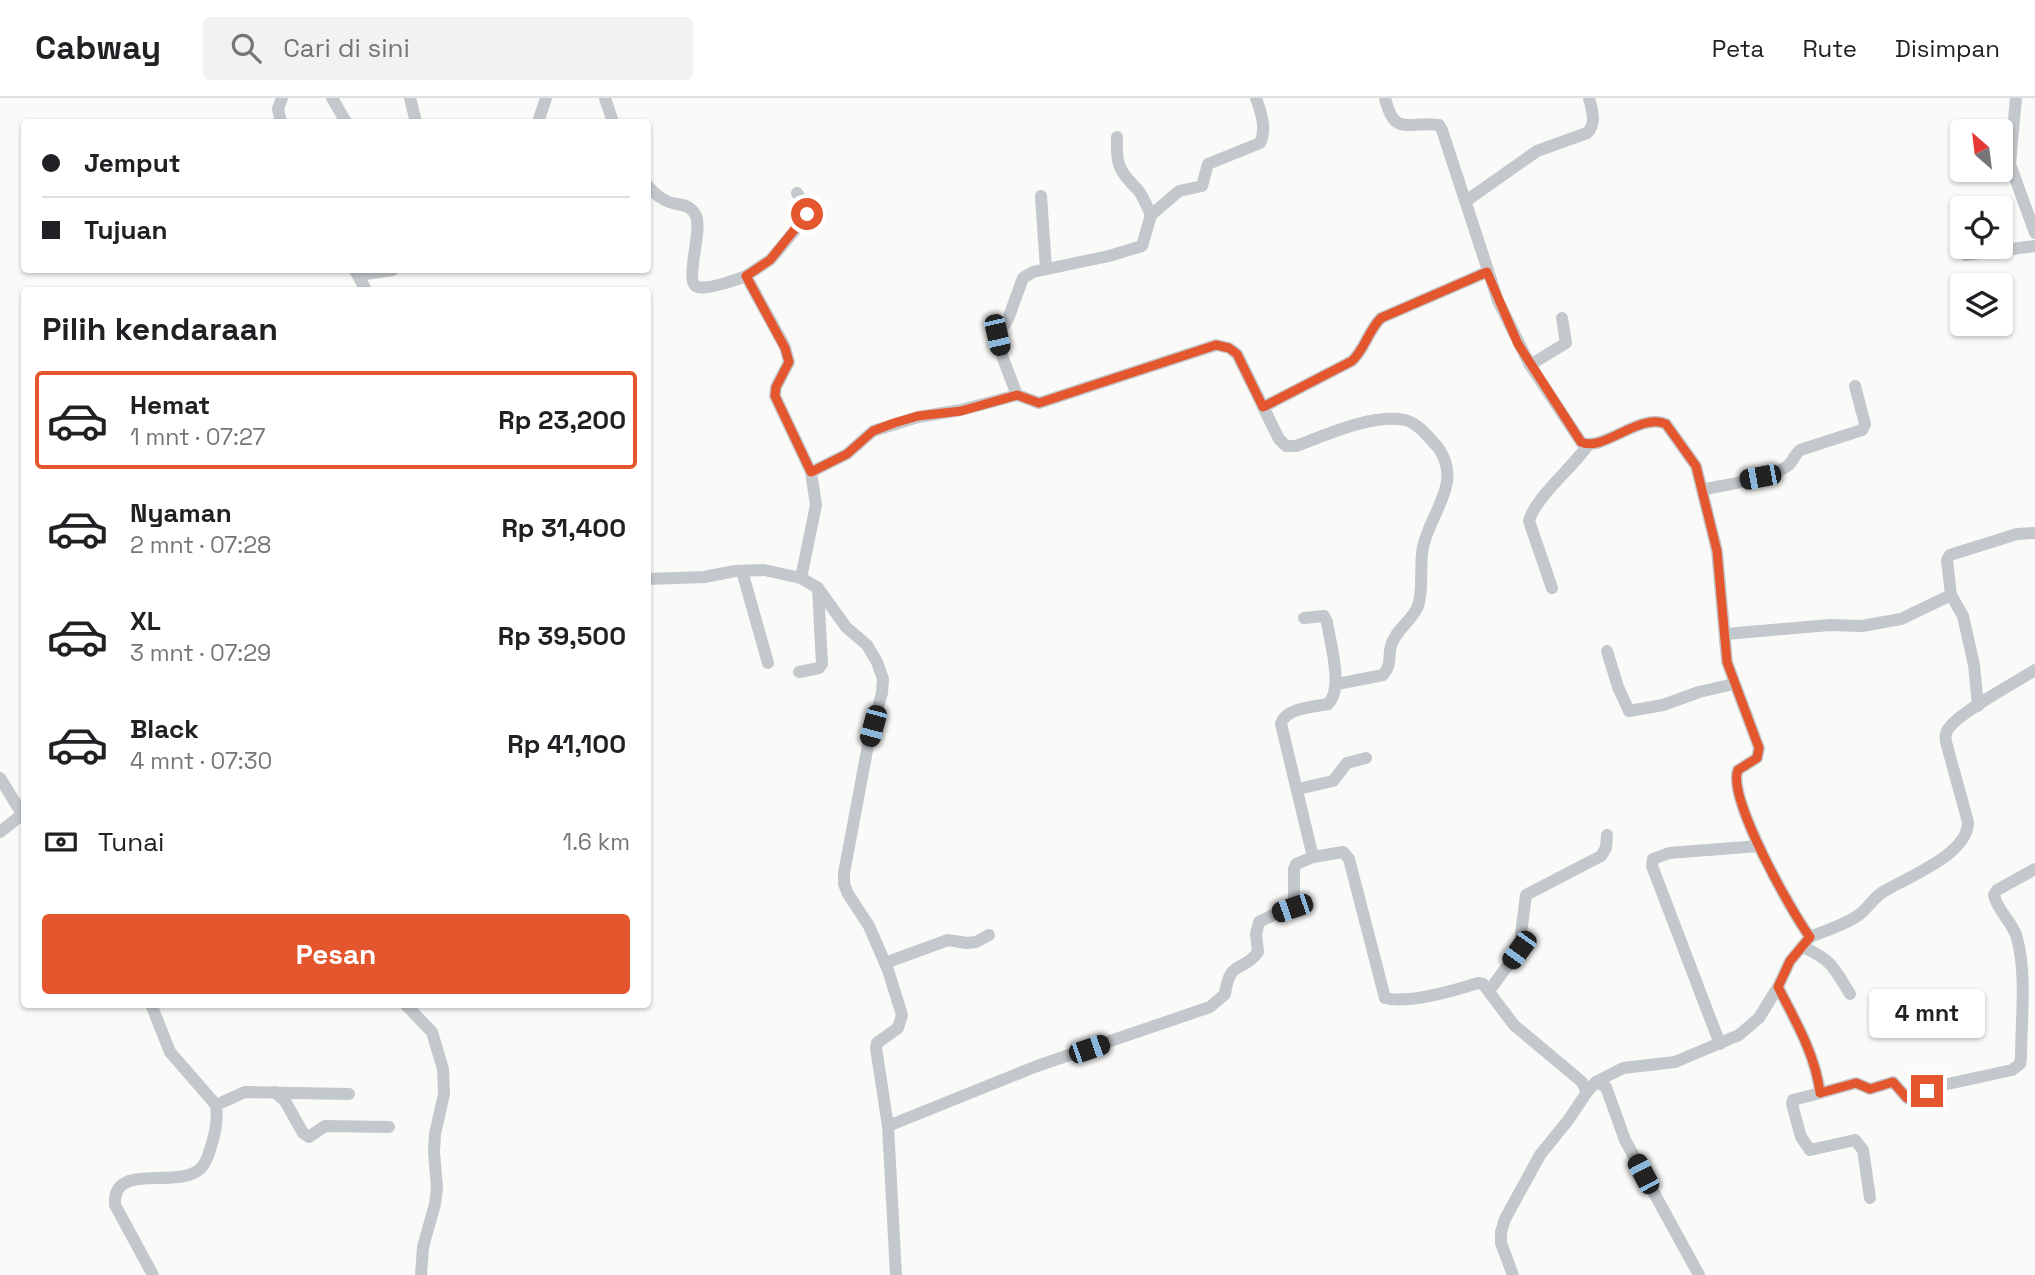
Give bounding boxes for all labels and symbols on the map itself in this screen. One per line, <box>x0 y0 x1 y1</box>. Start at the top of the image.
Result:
north arrow <box>1950 119 2012 182</box>
route start <box>791 198 823 230</box>
car <box>983 312 1012 358</box>
car <box>1738 463 1783 491</box>
car <box>858 703 889 749</box>
car <box>1269 891 1316 925</box>
car <box>1499 927 1540 973</box>
callout: 4 mnt <box>1869 990 1985 1038</box>
car <box>1066 1032 1113 1066</box>
route end <box>1911 1075 1943 1107</box>
car <box>1624 1151 1663 1197</box>

